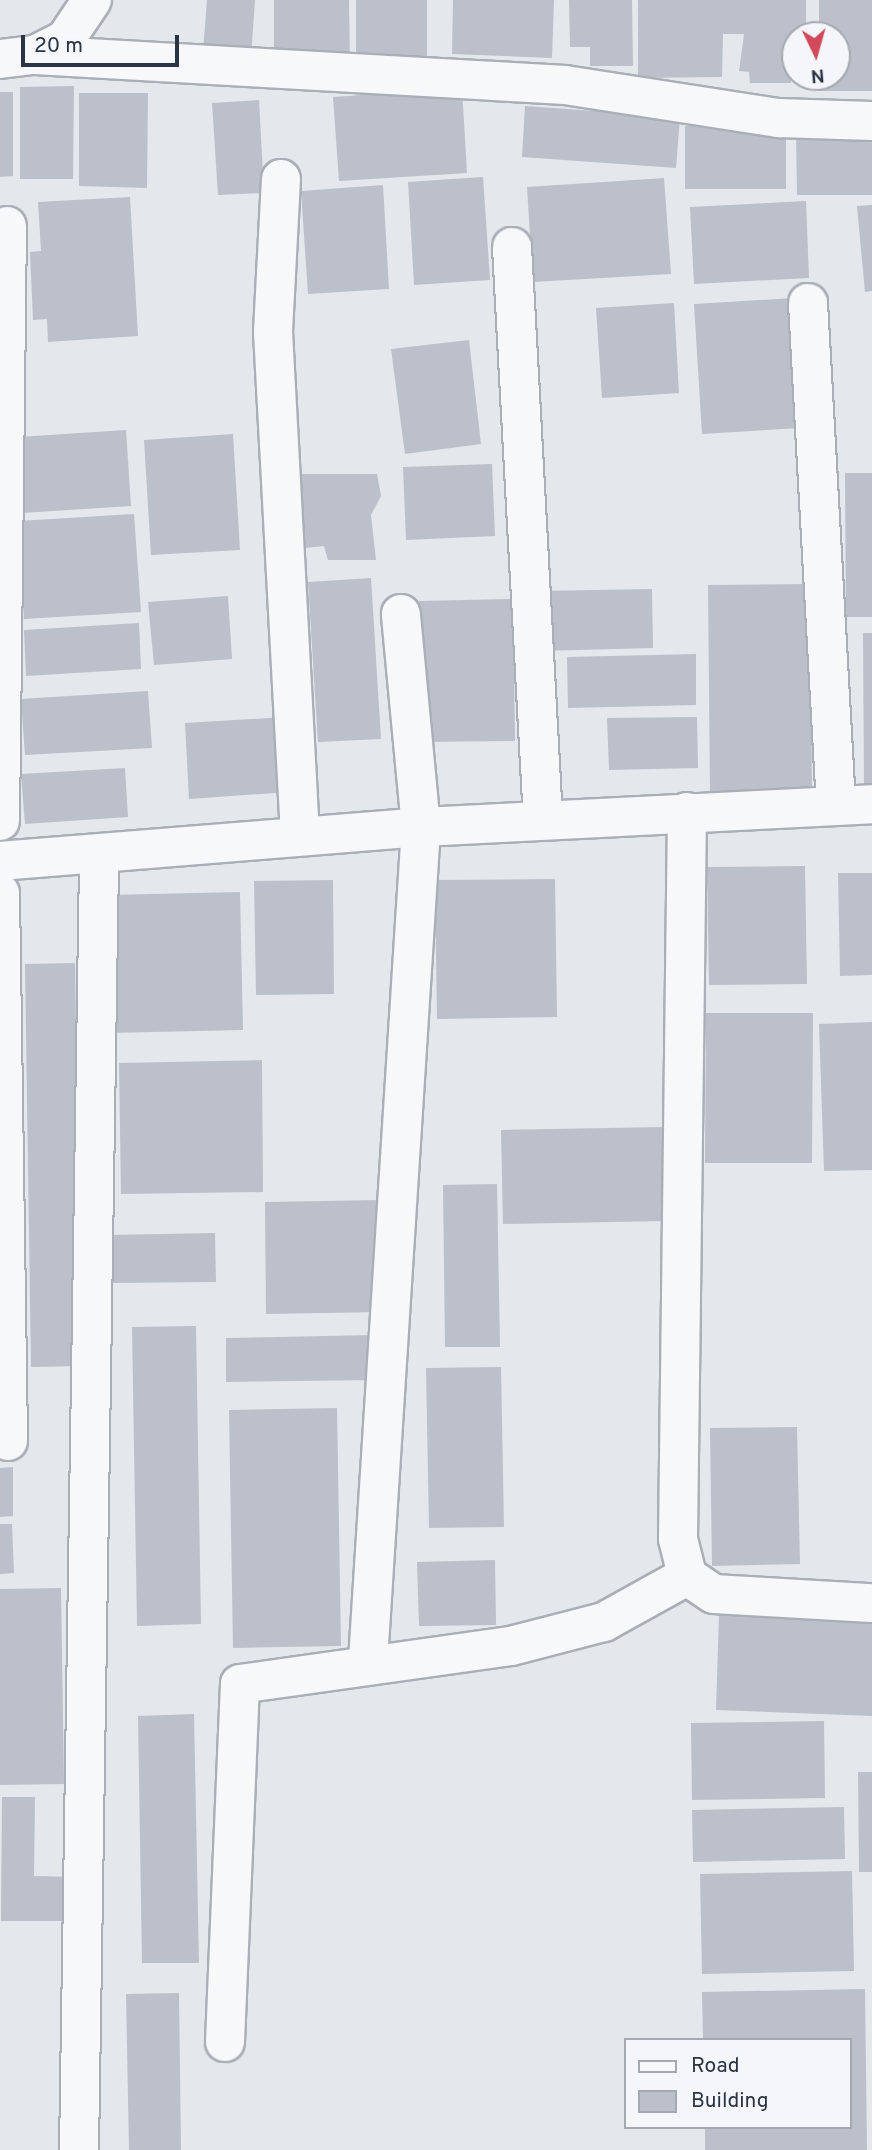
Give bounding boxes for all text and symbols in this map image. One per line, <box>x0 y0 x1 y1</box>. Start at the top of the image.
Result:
scale bar <box>24 21 182 65</box>
north arrow <box>781 21 851 91</box>
text: 20 m <box>34 33 83 60</box>
text: N <box>810 62 826 87</box>
legend <box>624 2038 851 2129</box>
text: Road <box>691 2053 740 2080</box>
text: Building <box>691 2088 769 2115</box>

